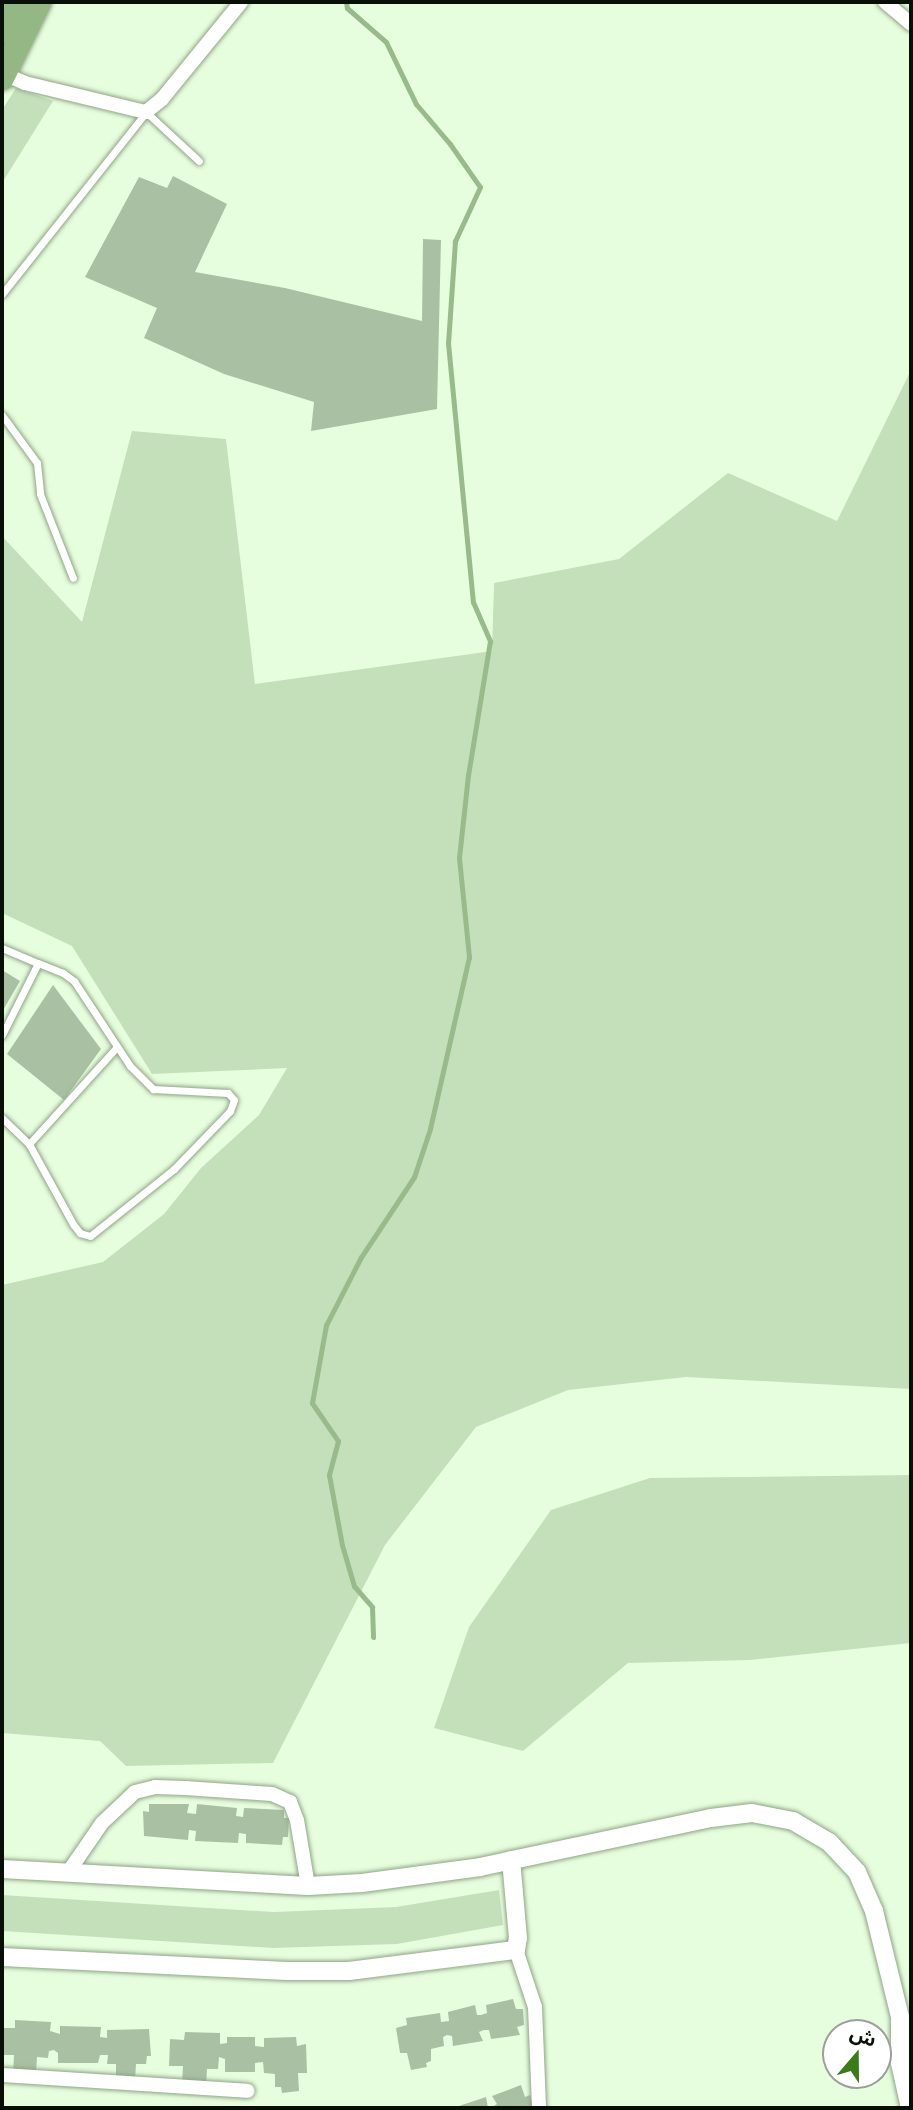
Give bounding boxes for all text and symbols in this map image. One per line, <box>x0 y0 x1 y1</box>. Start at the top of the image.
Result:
north arrow <box>822 2019 892 2089</box>
text: ش <box>848 2021 879 2051</box>

